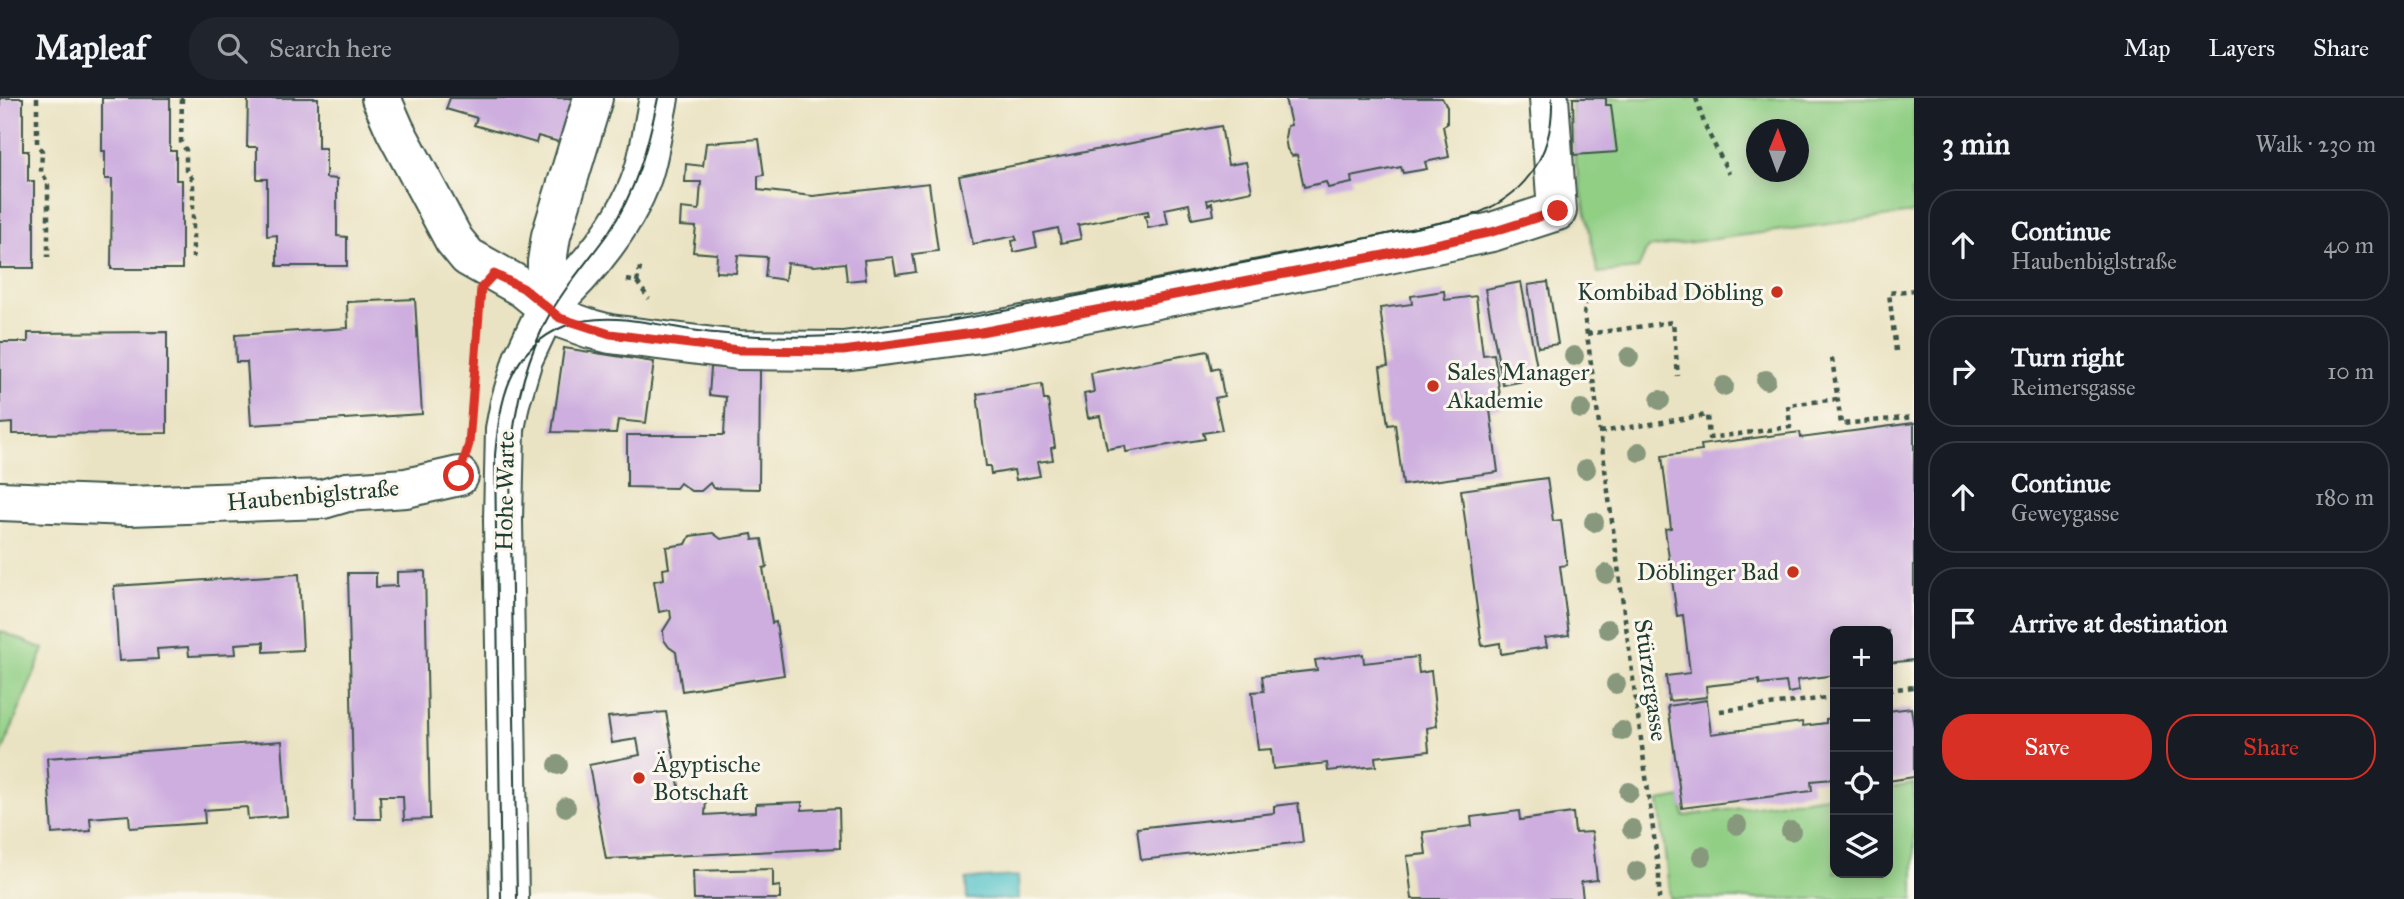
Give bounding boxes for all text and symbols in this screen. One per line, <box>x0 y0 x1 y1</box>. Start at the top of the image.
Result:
search box <box>189 17 679 80</box>
text: Mapleaf <box>35 28 147 68</box>
icon: search <box>213 29 251 67</box>
text: Search here <box>269 32 392 64</box>
text: Map <box>2124 33 2171 63</box>
text: Layers <box>2209 33 2275 63</box>
text: Share <box>2313 33 2369 63</box>
north arrow <box>1746 119 1809 182</box>
text: 3 min <box>1942 126 2010 162</box>
text: Walk · 230 m <box>2256 130 2376 158</box>
route end <box>1542 195 1573 226</box>
text: Continue <box>2011 215 2111 247</box>
icon: ahead <box>1944 226 1982 264</box>
text: 40 m <box>2324 231 2374 259</box>
text: Haubenbiglstraße <box>2011 247 2177 275</box>
place label: Kombibad Döbling <box>1577 277 1764 307</box>
marker: Kombibad Döbling <box>1769 284 1785 300</box>
text: Turn right <box>2011 341 2124 373</box>
icon: right <box>1944 352 1982 390</box>
place label: Sales Manager Akademie <box>1446 357 1589 415</box>
text: 10 m <box>2327 357 2374 385</box>
text: Reimersgasse <box>2011 373 2136 401</box>
marker: Sales Manager Akademie <box>1425 378 1441 394</box>
street label: Hohe Warte <box>489 431 521 551</box>
route start <box>443 460 474 491</box>
text: Continue <box>2011 467 2111 499</box>
street label: Haubenbiglstraße <box>226 473 400 517</box>
icon: ahead <box>1944 478 1982 516</box>
text: 180 m <box>2315 483 2374 511</box>
text: Geweygasse <box>2011 499 2119 527</box>
place label: Döblinger Bad <box>1637 557 1779 587</box>
marker: Döblinger Bad <box>1785 564 1801 580</box>
icon: arrive <box>1944 604 1982 642</box>
text: Arrive at destination <box>2011 607 2228 639</box>
street label: Stürzergasse <box>1628 617 1674 743</box>
map controls <box>1830 626 1893 878</box>
button: + <box>1830 626 1893 689</box>
button: − <box>1830 689 1893 752</box>
button: Save <box>1942 714 2152 780</box>
button: Share <box>2166 714 2376 780</box>
place label: Ägyptische Botschaft <box>652 749 761 807</box>
button: locate <box>1830 752 1893 815</box>
marker: Ägyptische Botschaft <box>631 770 647 786</box>
button: layers <box>1830 815 1893 878</box>

